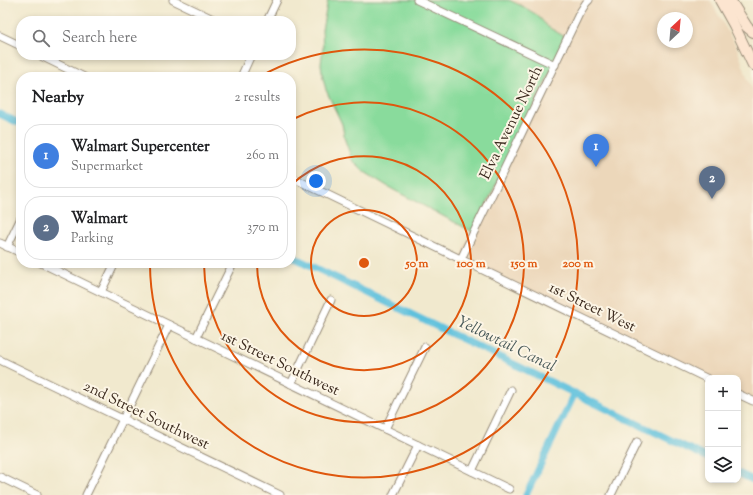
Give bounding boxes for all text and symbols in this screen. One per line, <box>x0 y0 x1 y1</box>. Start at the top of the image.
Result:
north arrow <box>657 12 693 48</box>
search box <box>16 16 296 60</box>
icon: search <box>30 27 52 49</box>
text: Search here <box>62 28 137 49</box>
street label: Elva Avenue North <box>475 63 549 183</box>
text: Nearby <box>32 86 84 110</box>
text: 2 results <box>235 89 280 107</box>
pin: 1 <box>583 134 609 167</box>
text: Walmart Supercenter <box>71 137 210 158</box>
text: 1 <box>44 147 48 165</box>
text: 260 m <box>246 147 279 165</box>
text: Supermarket <box>71 158 143 176</box>
pin: 2 <box>699 166 725 199</box>
your location <box>306 171 326 191</box>
text: Walmart <box>71 209 128 230</box>
text: 2 <box>43 219 49 237</box>
text: 370 m <box>247 219 279 237</box>
text: Parking <box>71 230 113 248</box>
text: 50 m <box>405 255 429 273</box>
text: 100 m <box>455 255 486 273</box>
text: 150 m <box>509 255 538 273</box>
text: 200 m <box>563 255 593 273</box>
centre of rings <box>357 256 371 270</box>
street label: 1st Street West <box>545 278 639 338</box>
water label: Yellowtail Canal <box>453 311 559 379</box>
street label: 1st Street Southwest <box>217 326 343 402</box>
map controls <box>705 375 741 483</box>
button: + <box>705 375 741 411</box>
street label: 2nd Street Southwest <box>80 376 212 456</box>
button: − <box>705 411 741 447</box>
button: layers <box>705 447 741 483</box>

